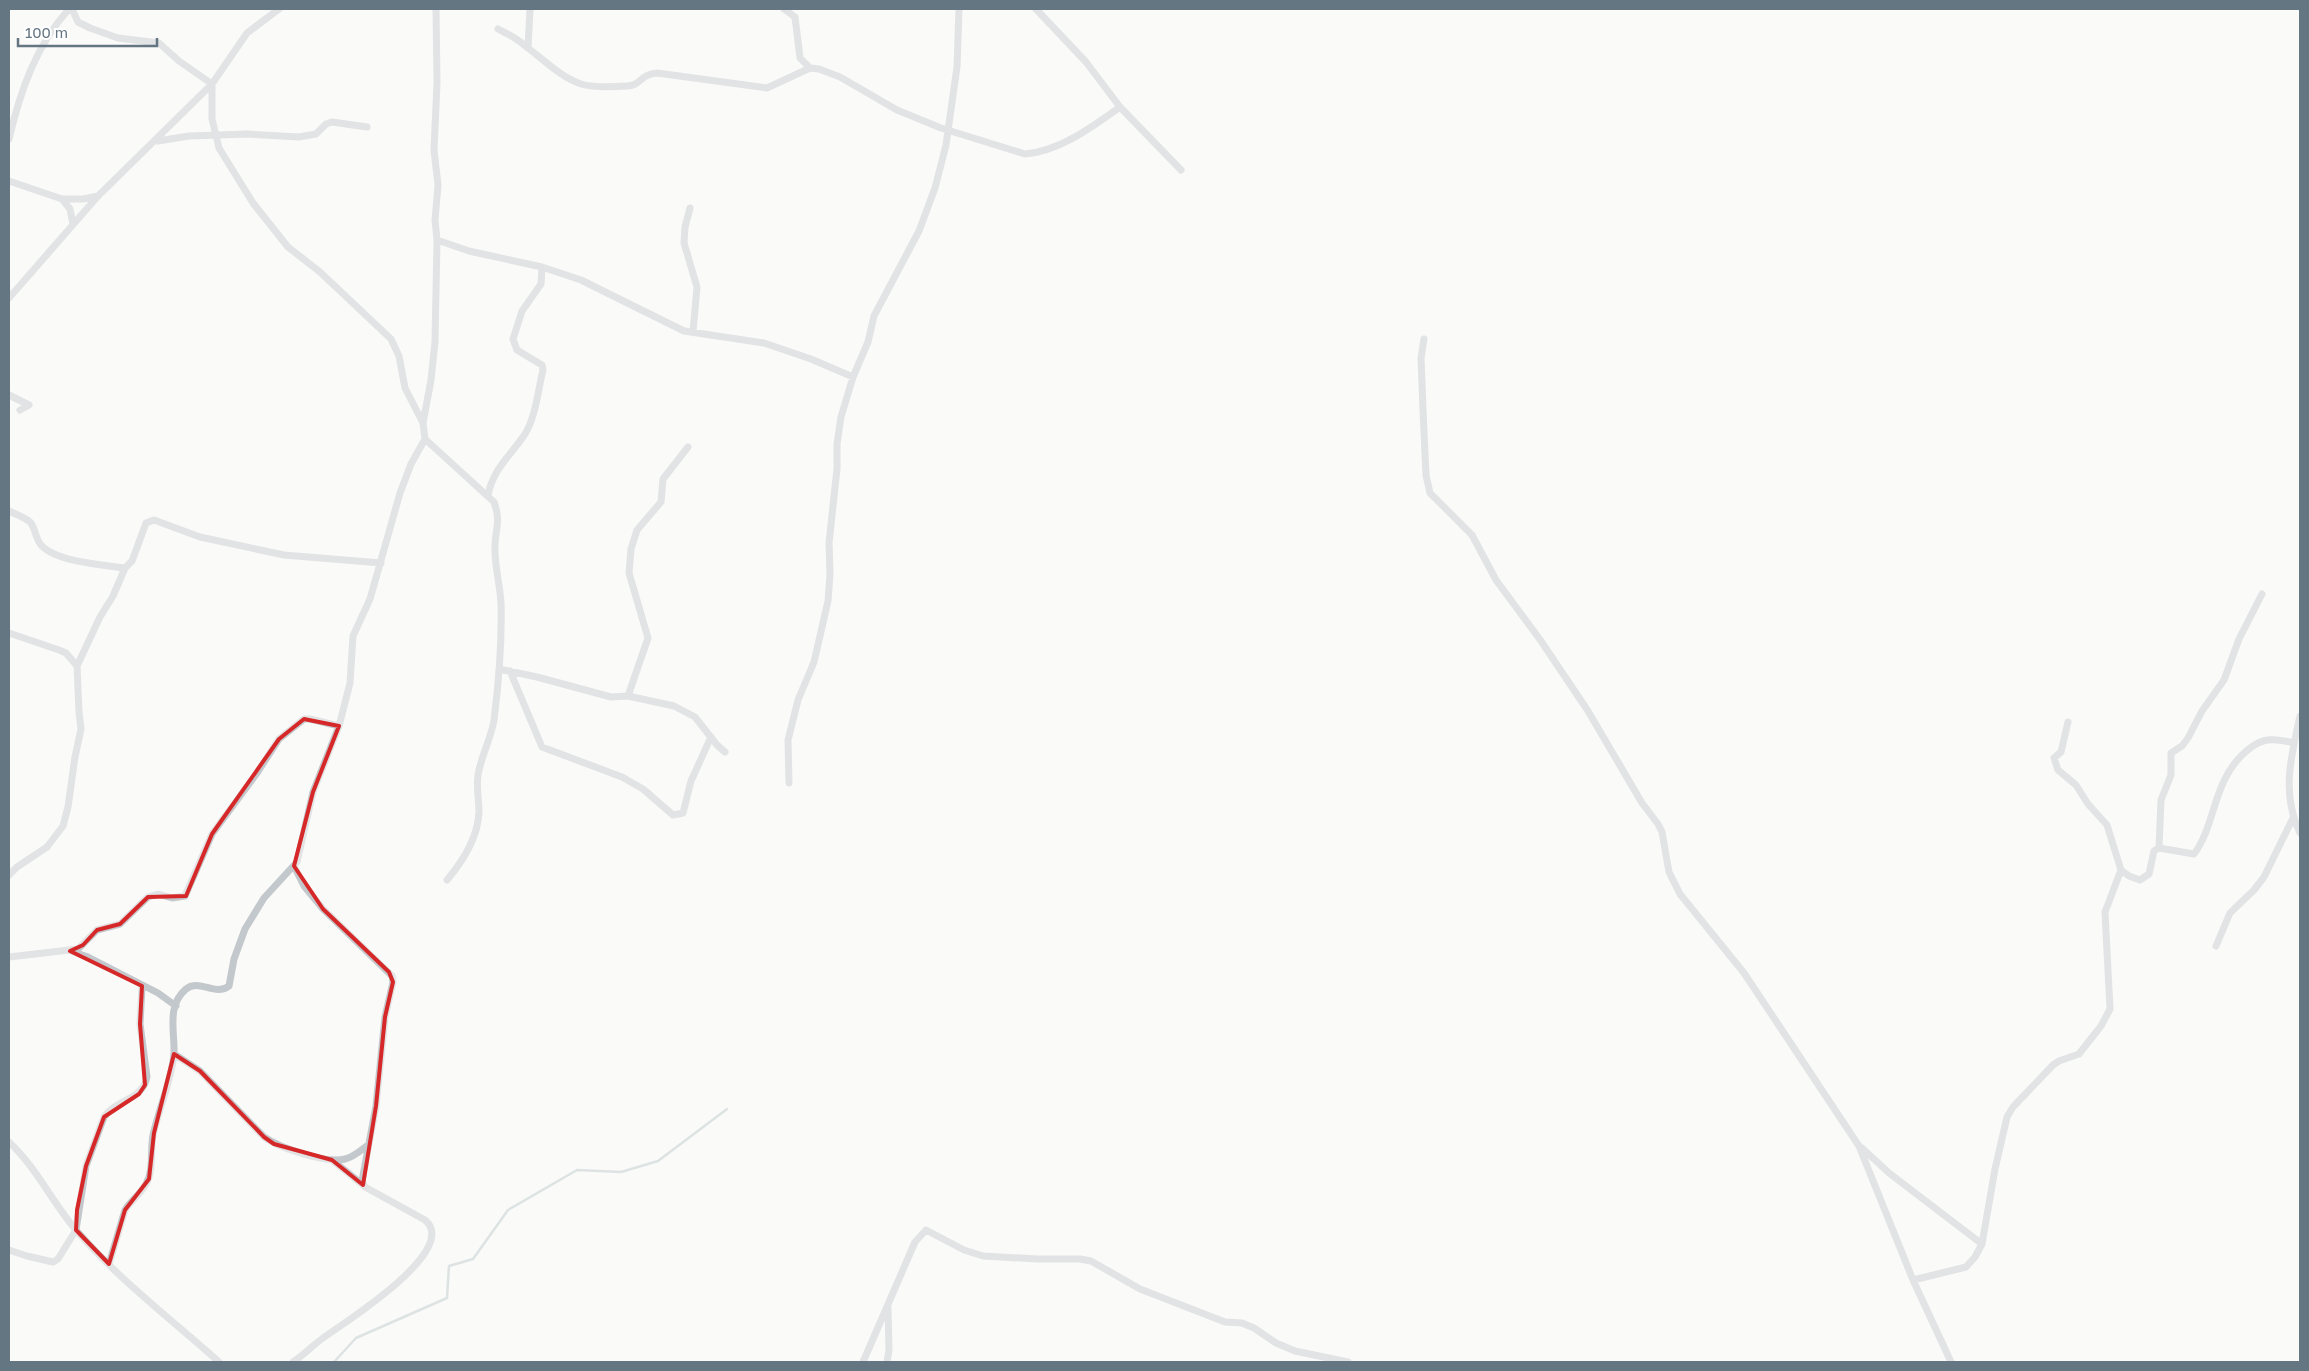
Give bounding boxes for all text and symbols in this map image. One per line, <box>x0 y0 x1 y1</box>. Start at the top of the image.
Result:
scale bar <box>18 15 156 47</box>
text: 100 m <box>25 23 68 41</box>

